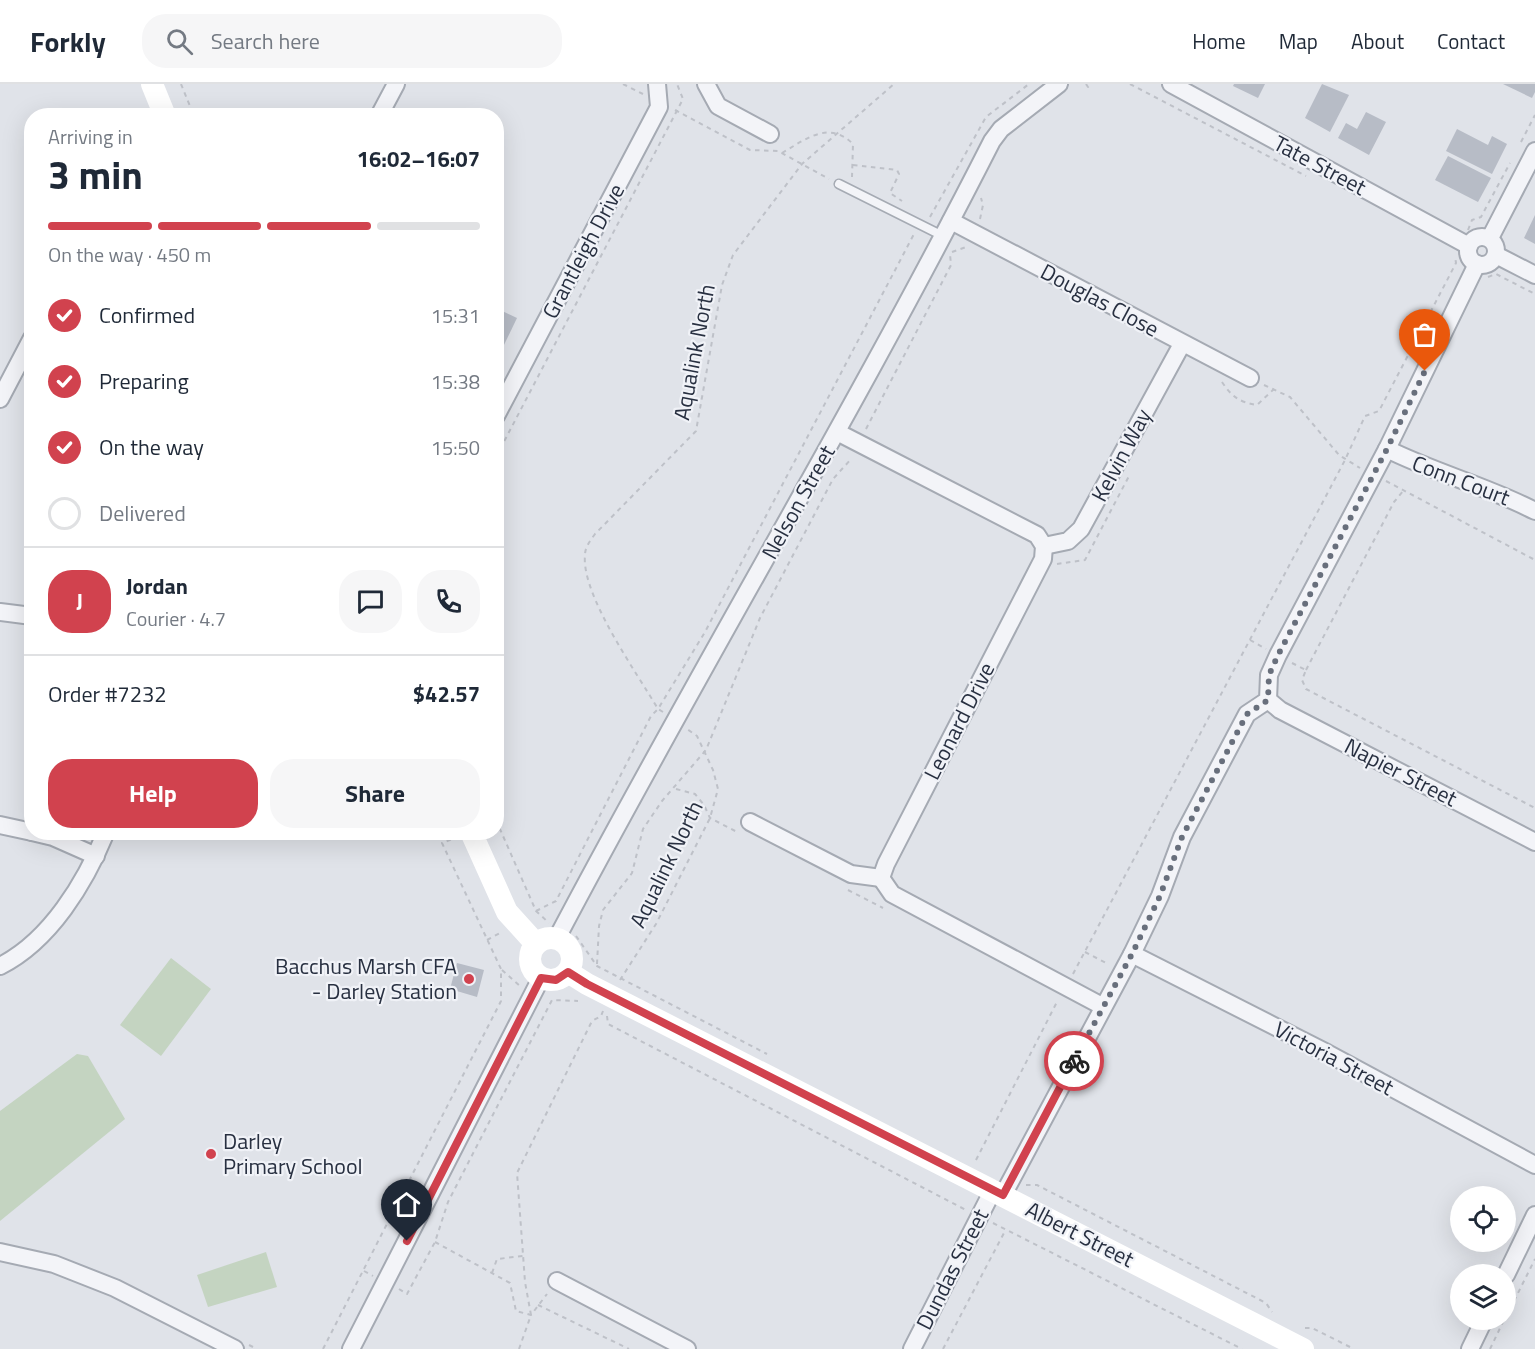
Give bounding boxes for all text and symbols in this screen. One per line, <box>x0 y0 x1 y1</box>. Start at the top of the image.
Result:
search box <box>142 14 562 68</box>
text: Forkly <box>30 20 106 63</box>
text: Search here <box>211 24 320 58</box>
icon: search <box>163 25 196 58</box>
text: Home <box>1192 25 1246 57</box>
text: Map <box>1279 25 1318 57</box>
text: About <box>1351 25 1404 57</box>
text: Contact <box>1437 25 1505 57</box>
text: Arriving in <box>48 121 133 152</box>
street label: Tate Street <box>1267 126 1373 204</box>
text: 16:02–16:07 <box>357 142 480 176</box>
text: 3 min <box>48 145 143 204</box>
street label: Grantleigh Drive <box>533 177 633 325</box>
text: On the way · 450 m <box>48 239 211 270</box>
street label: Douglas Close <box>1035 254 1165 346</box>
street label: Aqualink North <box>664 281 724 423</box>
text: Confirmed <box>99 298 195 332</box>
icon: check <box>48 299 81 332</box>
text: 15:31 <box>431 300 480 331</box>
pin <box>1399 309 1450 371</box>
icon: bag <box>1408 318 1441 351</box>
text: Preparing <box>99 364 189 398</box>
icon: check <box>48 365 81 398</box>
text: 15:38 <box>431 366 480 397</box>
street label: Kelvin Way <box>1082 402 1160 508</box>
text: On the way <box>99 430 204 464</box>
icon: check <box>48 431 81 464</box>
text: 15:50 <box>431 432 480 463</box>
street label: Nelson Street <box>753 438 844 565</box>
street label: Conn Court <box>1407 446 1515 514</box>
text: Delivered <box>99 496 186 530</box>
text: Jordan <box>126 569 188 603</box>
button: chat <box>339 570 402 633</box>
button: phone <box>417 570 480 633</box>
text: J <box>76 584 83 618</box>
text: Courier · 4.7 <box>126 603 226 634</box>
street label: Leonard Drive <box>915 656 1003 786</box>
text: Order #7232 <box>48 677 167 711</box>
text: $42.57 <box>413 677 480 711</box>
street label: Napier Street <box>1339 729 1464 815</box>
button: Help <box>48 759 258 828</box>
button: Share <box>270 759 480 828</box>
street label: Aqualink North <box>621 795 711 933</box>
place label: Bacchus Marsh CFA - Darley Station <box>275 949 457 1008</box>
marker: Bacchus Marsh CFA - Darley Station <box>462 972 476 986</box>
street label: Victoria Street <box>1268 1012 1400 1104</box>
courier <box>1044 1031 1104 1091</box>
icon: bike <box>1058 1045 1091 1078</box>
place label: Darley Primary School <box>223 1124 363 1183</box>
marker: Darley Primary School <box>204 1147 218 1161</box>
pin <box>381 1179 432 1241</box>
map controls <box>1450 1186 1516 1330</box>
button: locate <box>1450 1186 1516 1252</box>
icon: home <box>390 1188 423 1221</box>
street label: Albert Street <box>1020 1192 1140 1276</box>
street label: Dundas Street <box>907 1202 997 1336</box>
button: layers <box>1450 1264 1516 1330</box>

